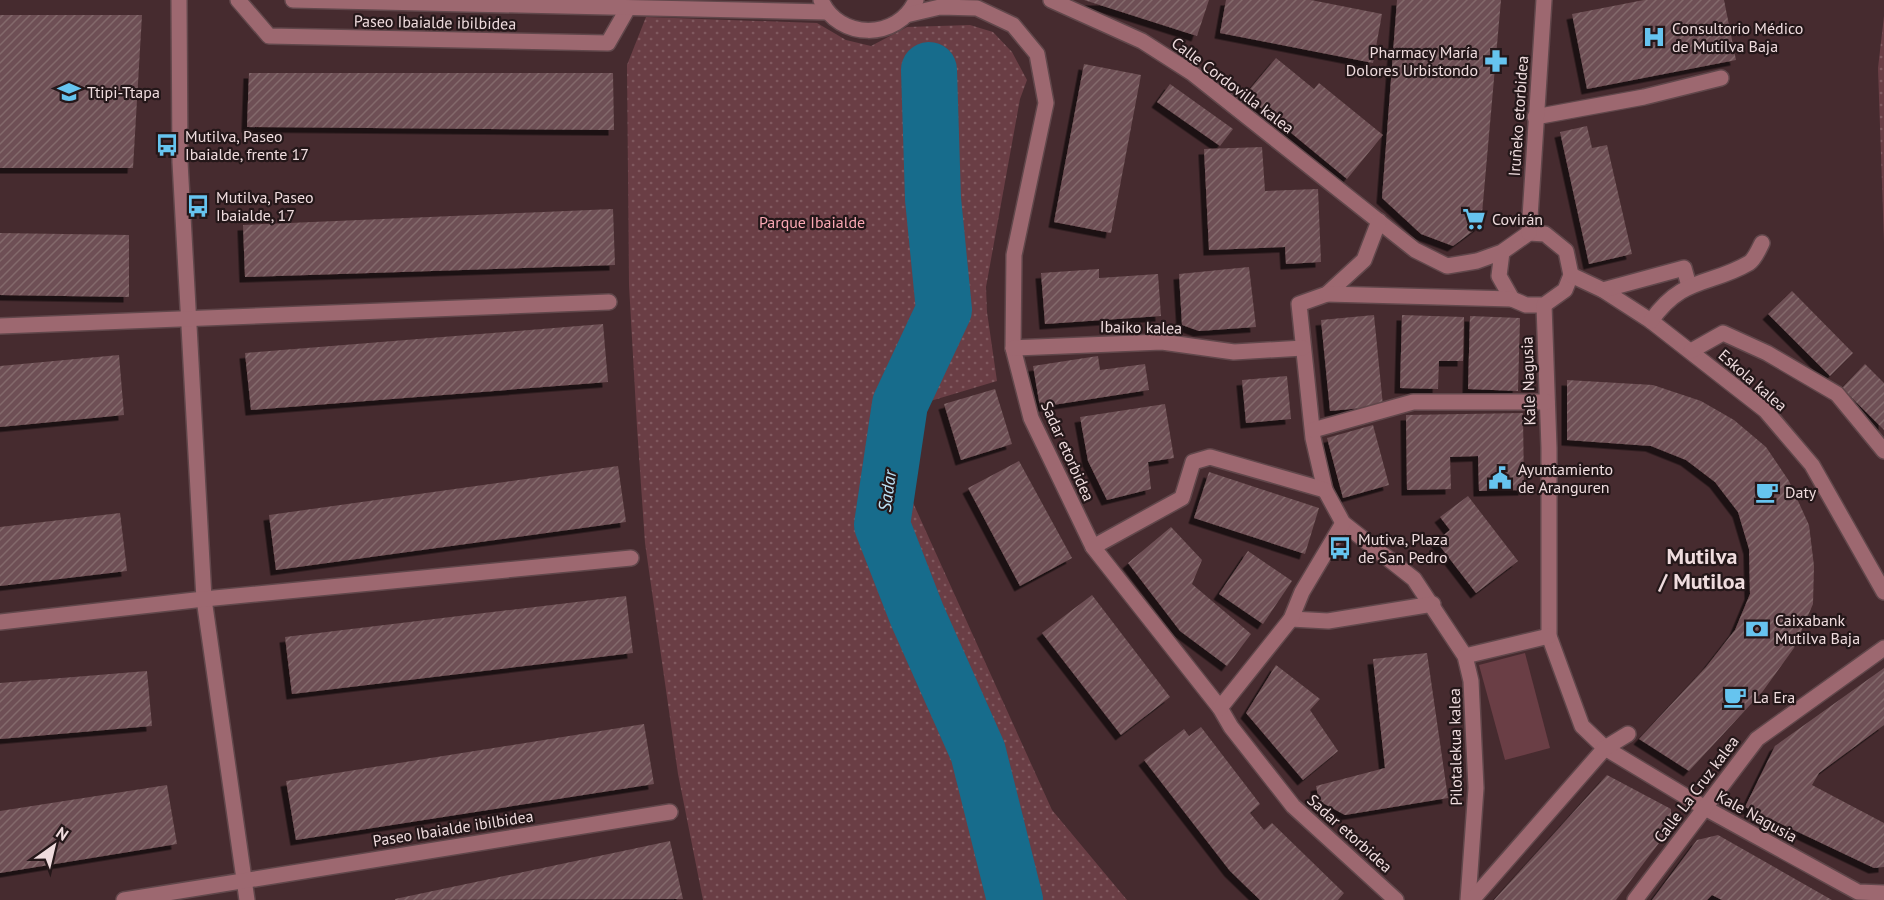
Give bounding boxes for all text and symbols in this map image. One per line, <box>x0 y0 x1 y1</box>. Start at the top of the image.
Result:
street label: Paseo Ibaialde ibilbidea <box>354 11 516 33</box>
place label: Consultorio Médico de Mutilva Baja <box>1672 18 1803 56</box>
hospital icon: Consultorio Médico de Mutilva Baja <box>1641 24 1667 50</box>
street label: Calle Cordovilla kalea <box>1168 32 1298 138</box>
place label: Pharmacy María Dolores Urbistondo <box>1346 42 1478 80</box>
pharmacy icon: Pharmacy María Dolores Urbistondo <box>1483 48 1509 74</box>
street label: Iruñeko etorbidea <box>1504 55 1532 177</box>
school or university icon: Ttipi-Ttapa <box>56 79 82 105</box>
place label: Ttipi-Ttapa <box>87 82 160 102</box>
place label: Mutilva, Paseo Ibaialde, frente 17 <box>185 126 309 164</box>
bus stop icon: Mutilva, Paseo Ibaialde, frente 17 <box>154 132 180 158</box>
place label: Mutilva, Paseo Ibaialde, 17 <box>216 187 314 225</box>
bus stop icon: Mutilva, Paseo Ibaialde, 17 <box>185 193 211 219</box>
supermarket icon: Covirán <box>1461 206 1487 232</box>
place label: Covirán <box>1492 209 1543 229</box>
park label: Parque Ibaialde <box>759 212 865 232</box>
street label: Ibaiko kalea <box>1100 316 1182 338</box>
street label: Kale Nagusia <box>1516 336 1540 426</box>
street label: Eskola kalea <box>1715 345 1791 415</box>
street label: Sadar etorbidea <box>1037 398 1099 504</box>
place label: Ayuntamiento de Aranguren <box>1518 459 1613 497</box>
public building icon: Ayuntamiento de Aranguren <box>1487 465 1513 491</box>
water label: Sadar <box>873 468 901 513</box>
cafe icon: Daty <box>1754 479 1780 505</box>
place label: Daty <box>1785 482 1817 502</box>
place label: Mutiva, Plaza de San Pedro <box>1358 529 1448 567</box>
bus stop icon: Mutiva, Plaza de San Pedro <box>1327 535 1353 561</box>
district label: Mutilva / Mutiloa <box>1658 542 1745 595</box>
place label: Caixabank Mutilva Baja <box>1775 610 1860 648</box>
bank icon: Caixabank Mutilva Baja <box>1744 616 1770 642</box>
cafe icon: La Era <box>1722 684 1748 710</box>
place label: La Era <box>1753 687 1795 707</box>
street label: Pilotalekua kalea <box>1444 688 1466 806</box>
street label: Calle La Cruz kalea <box>1649 732 1743 846</box>
street label: Kale Nagusia <box>1713 786 1801 846</box>
street label: Sadar etorbidea <box>1303 790 1397 876</box>
street label: Paseo Ibaialde ibilbidea <box>371 805 535 851</box>
north arrow <box>24 816 84 876</box>
text: N <box>52 822 72 845</box>

